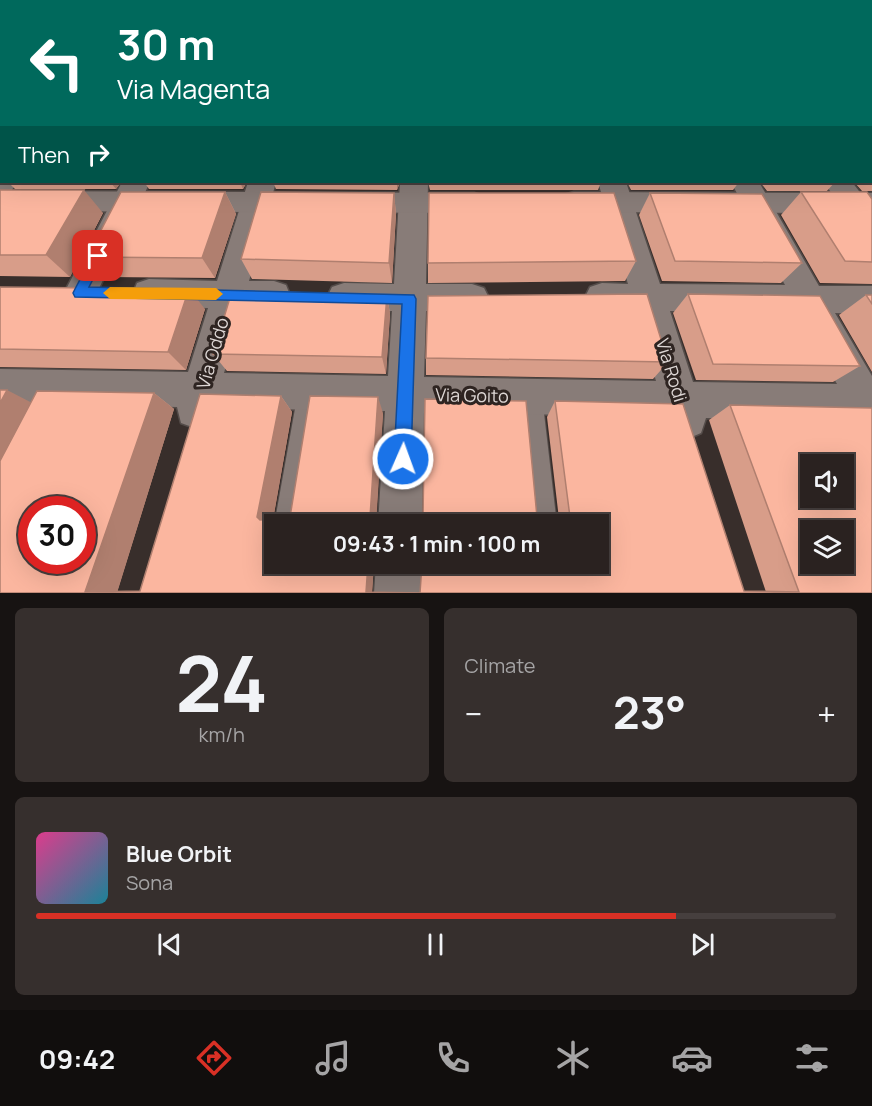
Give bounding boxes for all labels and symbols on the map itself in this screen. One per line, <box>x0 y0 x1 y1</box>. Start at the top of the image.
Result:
pin <box>72 230 123 281</box>
street label: Via Oddo <box>190 314 234 392</box>
street label: Via Rodi <box>651 335 693 405</box>
street label: Via Goito <box>435 382 509 408</box>
position arrow <box>371 427 435 491</box>
speed limit sign: 30 <box>18 496 96 574</box>

